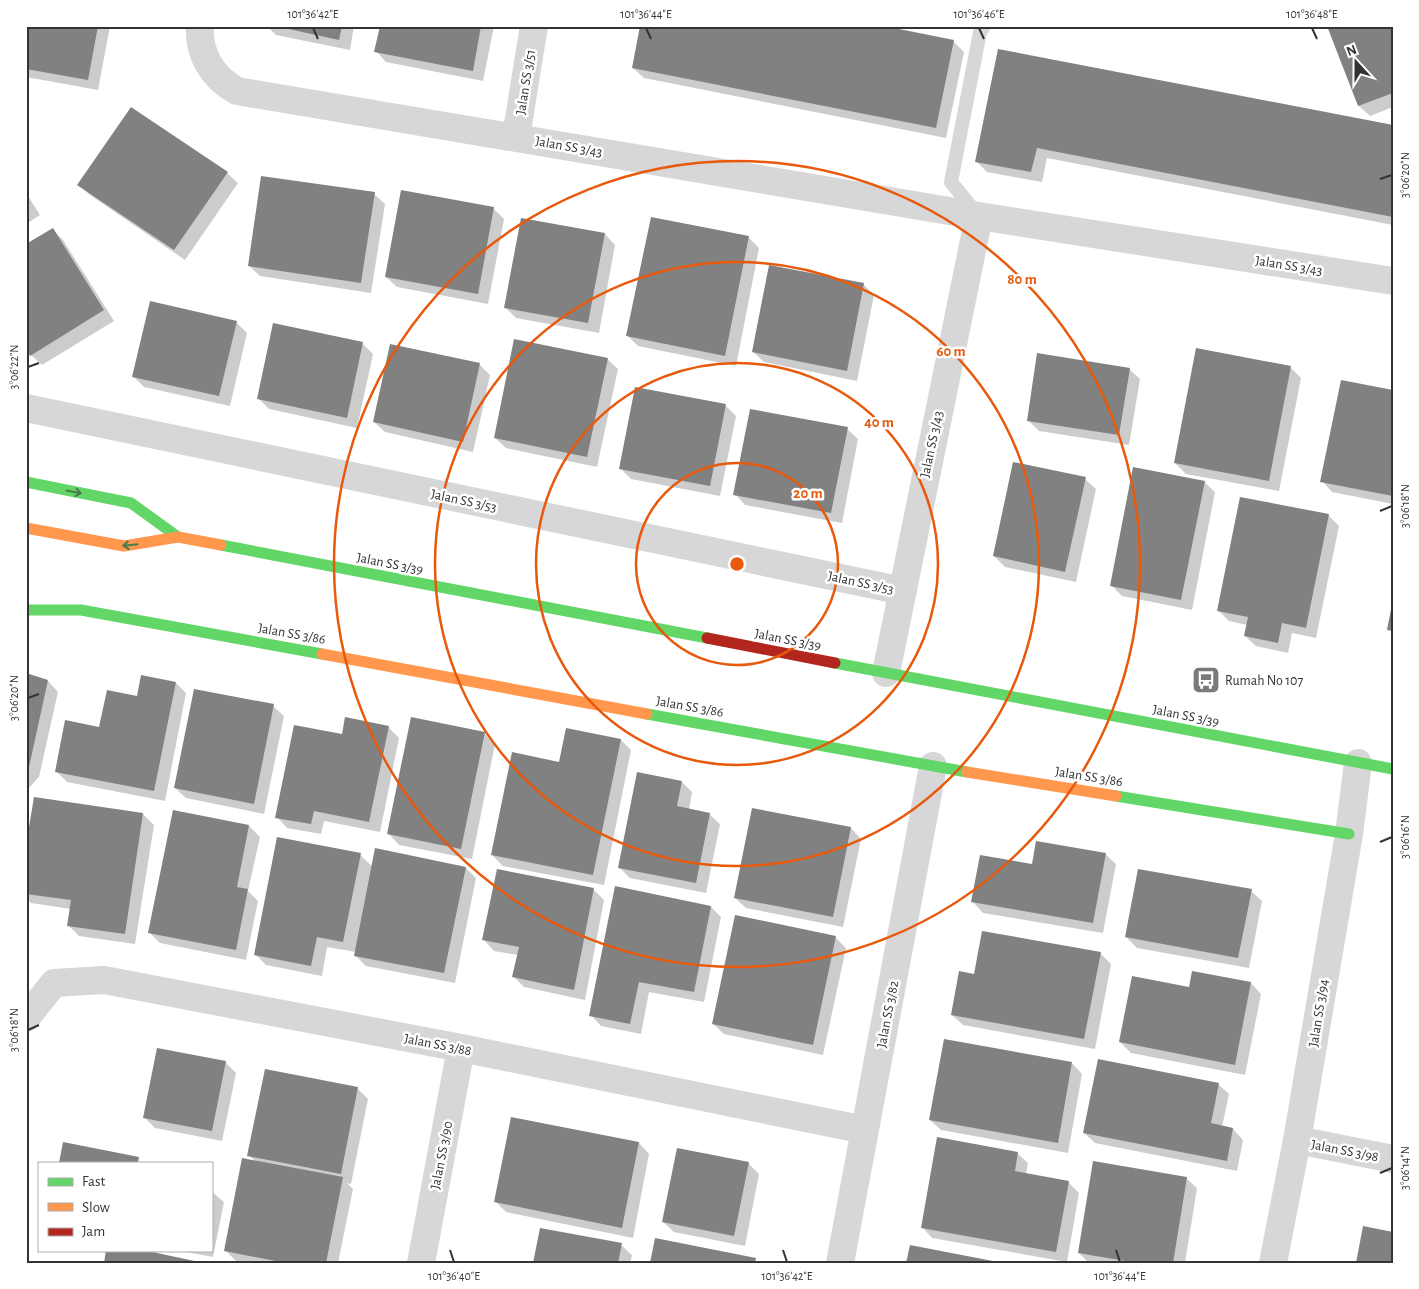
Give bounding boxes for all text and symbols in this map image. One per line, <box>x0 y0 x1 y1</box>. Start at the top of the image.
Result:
text: 101°36'42"E <box>287 8 339 20</box>
text: 101°36'44"E <box>620 8 672 20</box>
text: 101°36'46"E <box>953 8 1005 20</box>
text: 101°36'48"E <box>1286 8 1338 20</box>
north arrow <box>1332 38 1382 88</box>
text: N <box>1345 43 1359 59</box>
street label: Jalan SS 3/51 <box>514 49 538 116</box>
street label: Jalan SS 3/43 <box>534 134 604 160</box>
text: 3°06'20"N <box>1399 152 1411 198</box>
street label: Jalan SS 3/43 <box>1254 254 1324 278</box>
text: 80 m <box>1007 272 1037 287</box>
text: 60 m <box>936 344 966 359</box>
text: 3°06'22"N <box>8 345 20 389</box>
street label: Jalan SS 3/43 <box>918 409 946 479</box>
text: 40 m <box>864 415 894 430</box>
text: 3°06'18"N <box>1399 484 1411 528</box>
text: 20 m <box>793 486 823 501</box>
one-way arrow <box>66 487 82 497</box>
street label: Jalan SS 3/53 <box>430 487 498 515</box>
one-way arrow <box>122 540 138 550</box>
street label: Jalan SS 3/39 <box>355 551 424 577</box>
centre of rings <box>728 555 746 573</box>
street label: Jalan SS 3/53 <box>827 569 895 597</box>
street label: Jalan SS 3/86 <box>257 621 327 647</box>
street label: Jalan SS 3/39 <box>753 627 822 653</box>
bus stop icon: Rumah No 107 <box>1191 665 1221 695</box>
place label: Rumah No 107 <box>1225 674 1303 688</box>
text: 3°06'20"N <box>8 675 20 721</box>
street label: Jalan SS 3/86 <box>655 694 725 720</box>
street label: Jalan SS 3/39 <box>1151 703 1220 729</box>
street label: Jalan SS 3/86 <box>1054 765 1124 789</box>
text: 3°06'16"N <box>1399 815 1411 859</box>
street label: Jalan SS 3/94 <box>1307 978 1331 1048</box>
street label: Jalan SS 3/82 <box>875 979 901 1049</box>
text: 3°06'18"N <box>8 1008 20 1052</box>
street label: Jalan SS 3/88 <box>403 1032 473 1058</box>
street label: Jalan SS 3/90 <box>429 1120 455 1190</box>
street label: Jalan SS 3/98 <box>1310 1138 1380 1164</box>
text: 3°06'14"N <box>1399 1146 1411 1190</box>
legend <box>38 1162 212 1252</box>
text: Fast <box>82 1174 106 1189</box>
text: Slow <box>82 1200 110 1215</box>
text: Jam <box>82 1224 105 1239</box>
text: 101°36'40"E <box>428 1270 480 1282</box>
text: 101°36'42"E <box>761 1270 813 1282</box>
text: 101°36'44"E <box>1094 1270 1146 1282</box>

